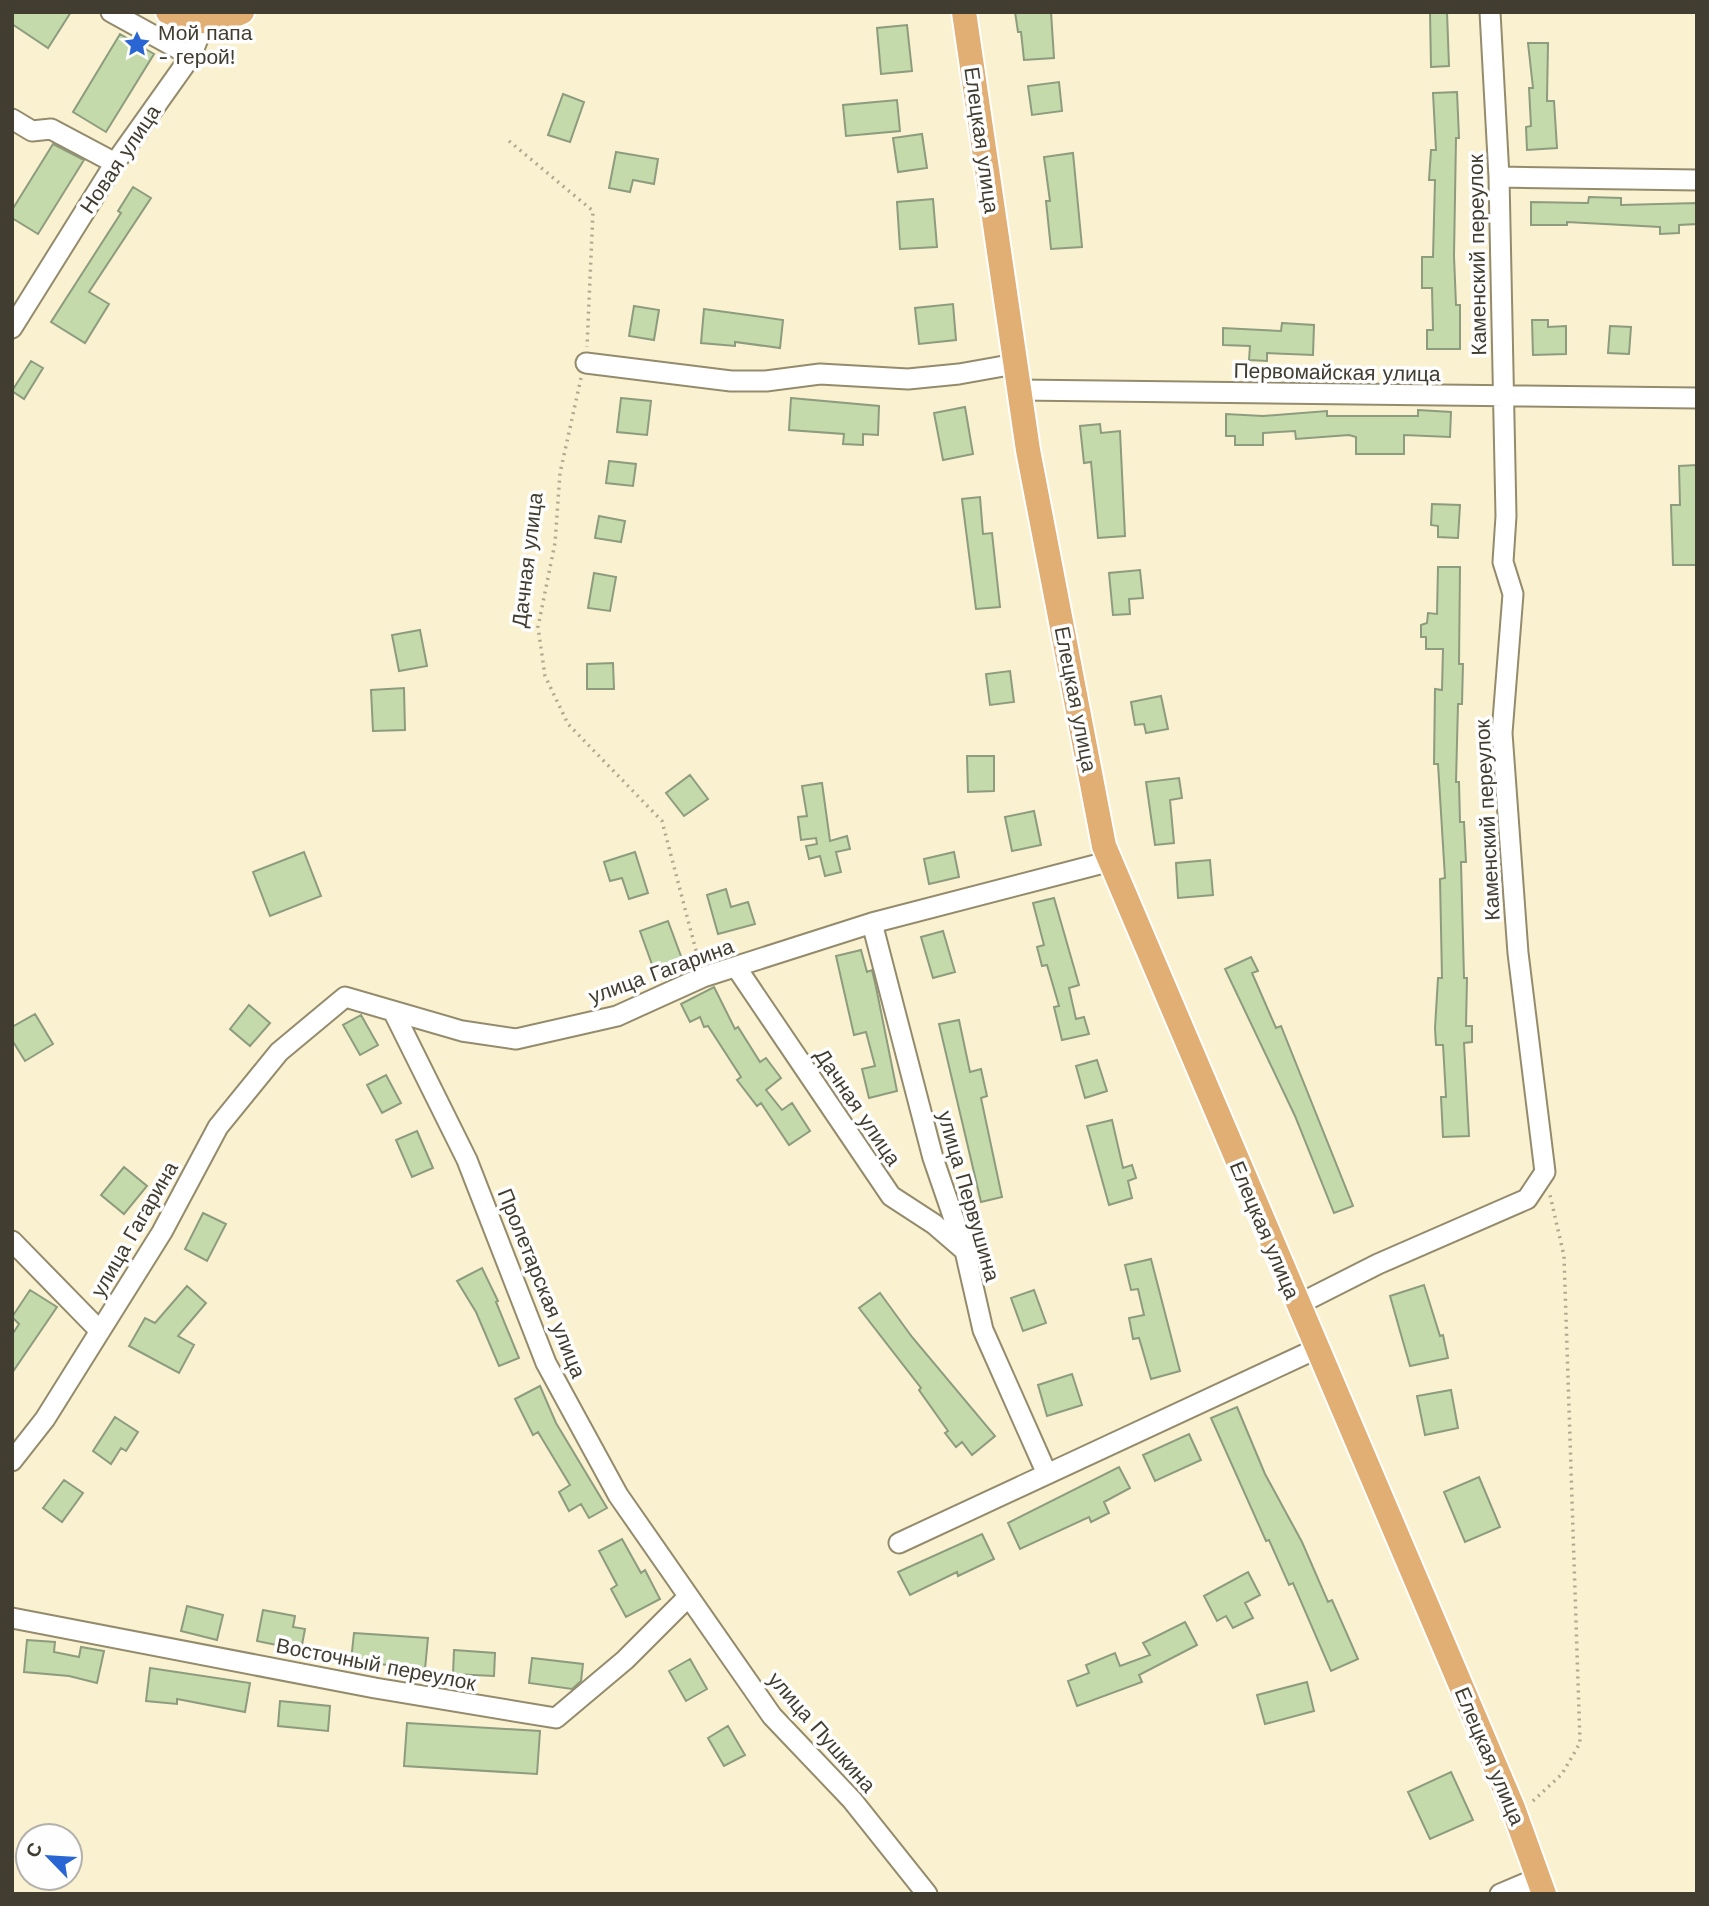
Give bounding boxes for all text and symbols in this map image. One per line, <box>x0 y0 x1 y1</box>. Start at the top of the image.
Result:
place label: Мой папа - герой! <box>158 20 253 69</box>
place icon: Мой папа - герой! <box>122 29 152 59</box>
street label: Елецкая улица <box>959 65 1005 215</box>
street label: Новая улица <box>74 100 166 218</box>
street label: Каменский переулок <box>1463 153 1491 356</box>
street label: Первомайская улица <box>1233 358 1441 386</box>
street label: Дачная улица <box>506 491 548 629</box>
street label: Елецкая улица <box>1050 624 1102 774</box>
street label: Каменский переулок <box>1469 718 1505 921</box>
street label: улица Гагарина <box>585 933 737 1009</box>
street label: Дачная улица <box>810 1044 907 1171</box>
street label: улица Первушина <box>933 1108 1005 1285</box>
street label: улица Гагарина <box>85 1157 183 1301</box>
street label: Елецкая улица <box>1225 1157 1305 1303</box>
street label: Пролетарская улица <box>493 1185 592 1382</box>
street label: Восточный переулок <box>274 1632 479 1696</box>
street label: улица Пушкина <box>763 1667 881 1798</box>
street label: Елецкая улица <box>1450 1683 1530 1829</box>
north arrow <box>14 1822 84 1892</box>
text: С <box>21 1839 47 1861</box>

